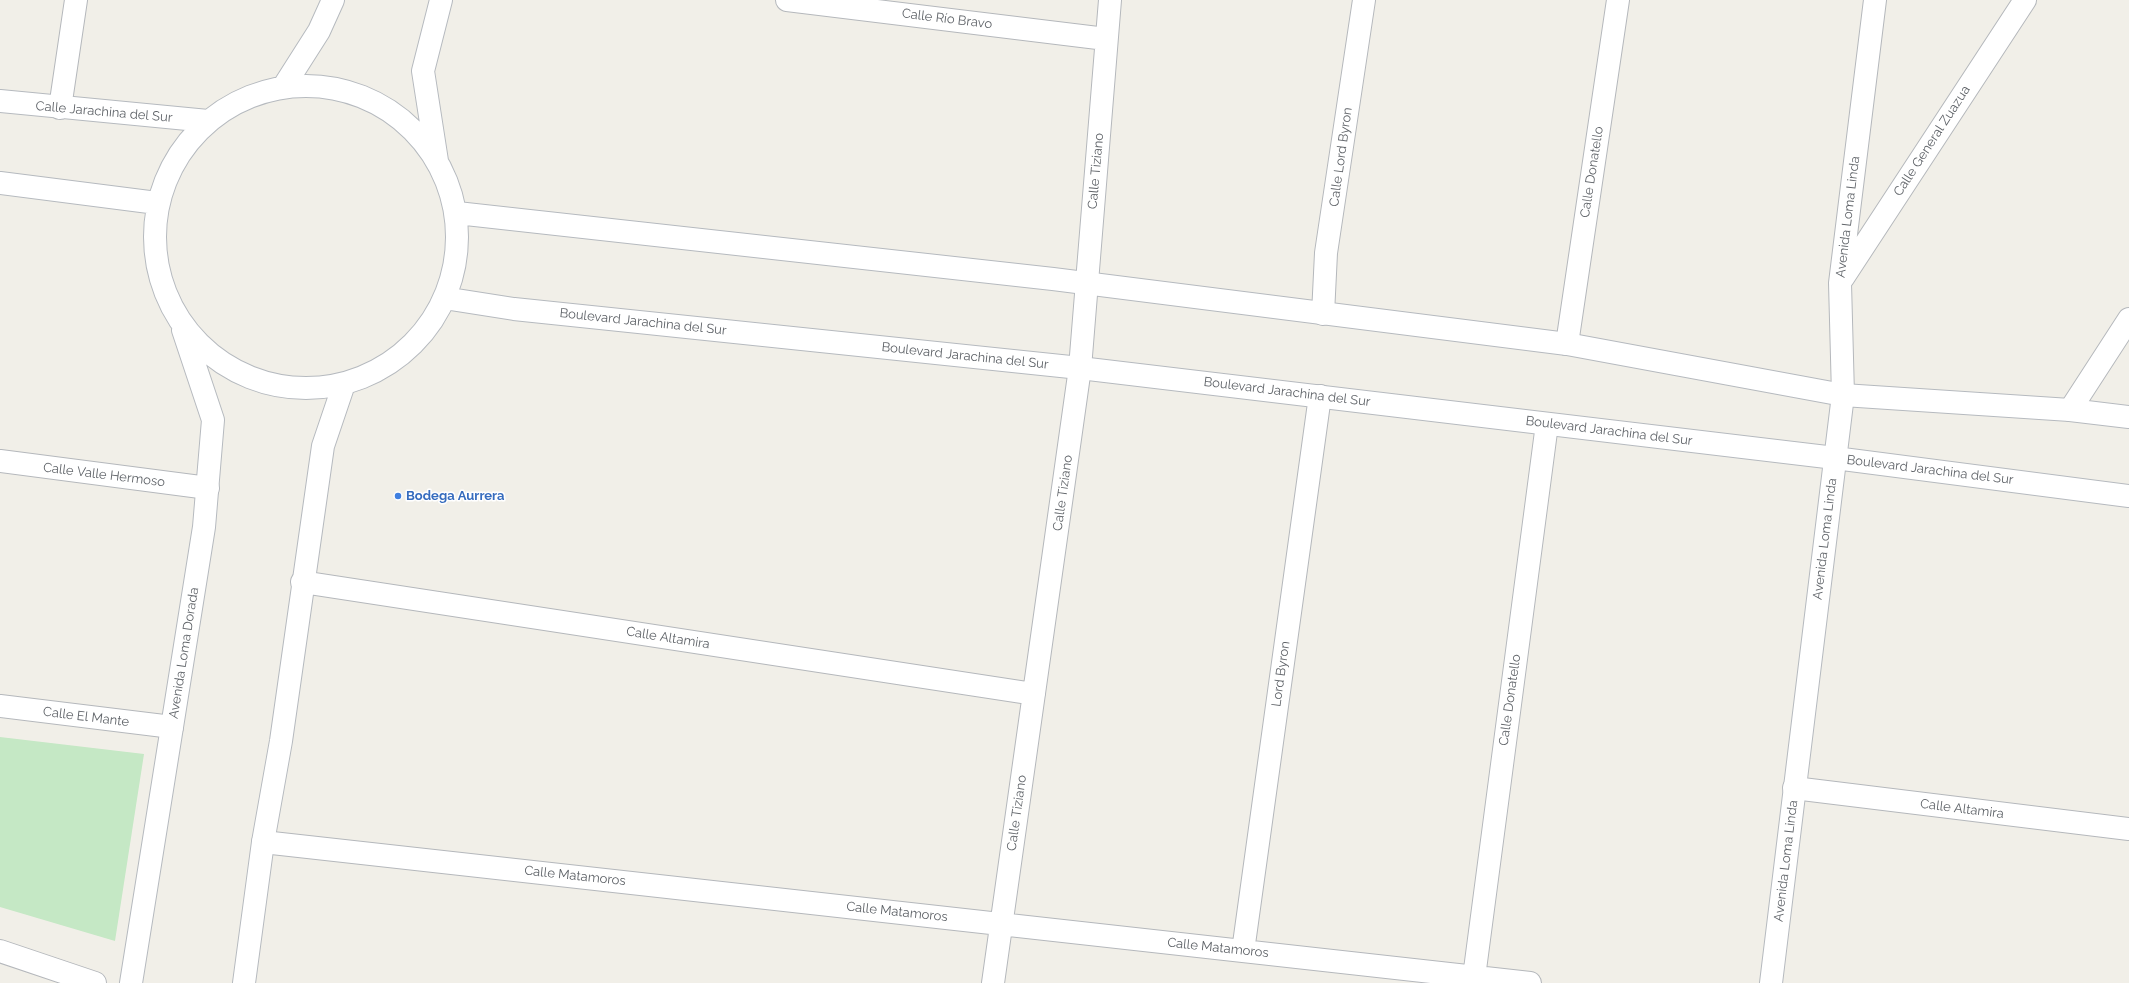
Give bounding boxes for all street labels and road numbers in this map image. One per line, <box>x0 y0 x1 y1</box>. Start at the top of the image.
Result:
street label: Calle Río Bravo <box>901 6 993 32</box>
street label: Calle General Zuazua <box>1890 83 1974 199</box>
street label: Calle Jarachina del Sur <box>35 98 173 126</box>
street label: Calle Lord Byron <box>1326 106 1356 208</box>
street label: Calle Donatello <box>1577 125 1607 219</box>
street label: Calle Tiziano <box>1085 132 1107 210</box>
street label: Avenida Loma Linda <box>1833 155 1863 279</box>
street label: Boulevard Jarachina del Sur <box>559 305 727 339</box>
street label: Boulevard Jarachina del Sur <box>881 339 1049 373</box>
street label: Boulevard Jarachina del Sur <box>1203 374 1371 410</box>
street label: Boulevard Jarachina del Sur <box>1525 413 1693 449</box>
street label: Boulevard Jarachina del Sur <box>1846 452 2014 488</box>
street label: Calle Tiziano <box>1050 454 1076 532</box>
street label: Calle Valle Hermoso <box>42 460 166 490</box>
street label: Avenida Loma Linda <box>1810 477 1840 601</box>
street label: Avenida Loma Dorada <box>166 586 202 720</box>
street label: Calle Altamira <box>625 624 711 652</box>
street label: Lord Byron <box>1269 640 1293 708</box>
street label: Calle Donatello <box>1496 653 1524 747</box>
street label: Calle El Mante <box>42 704 130 730</box>
street label: Calle Tiziano <box>1004 774 1030 852</box>
street label: Calle Altamira <box>1919 796 2005 822</box>
street label: Avenida Loma Linda <box>1771 799 1801 923</box>
street label: Calle Matamoros <box>524 863 626 889</box>
street label: Calle Matamoros <box>846 899 948 925</box>
street label: Calle Matamoros <box>1167 935 1269 961</box>

